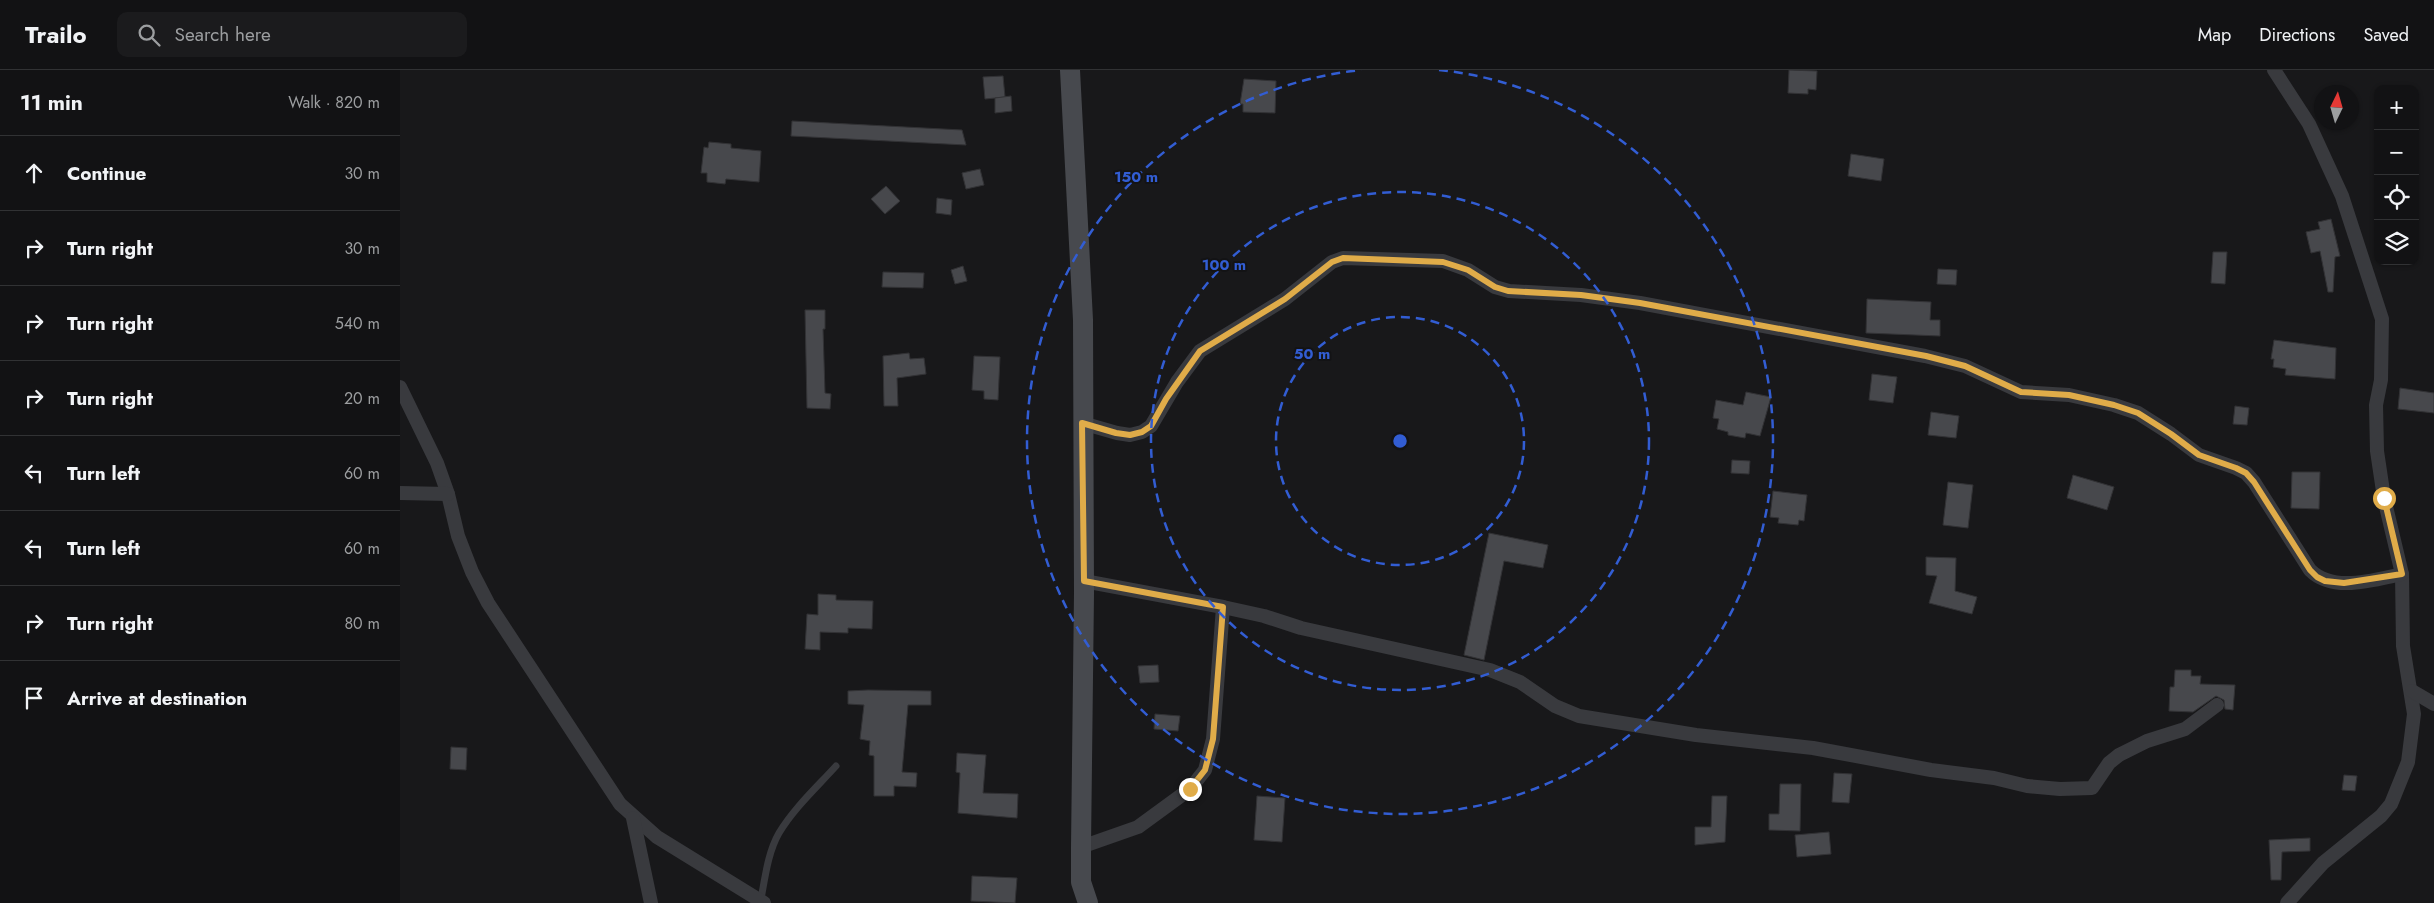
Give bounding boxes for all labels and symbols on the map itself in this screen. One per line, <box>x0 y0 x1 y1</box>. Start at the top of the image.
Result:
north arrow <box>2314 85 2359 130</box>
text: 150 m <box>1114 166 1158 188</box>
text: 100 m <box>1202 254 1246 276</box>
text: 50 m <box>1294 343 1330 365</box>
centre of rings <box>1391 432 1409 450</box>
route start <box>2373 487 2396 510</box>
route end <box>1179 778 1202 801</box>

